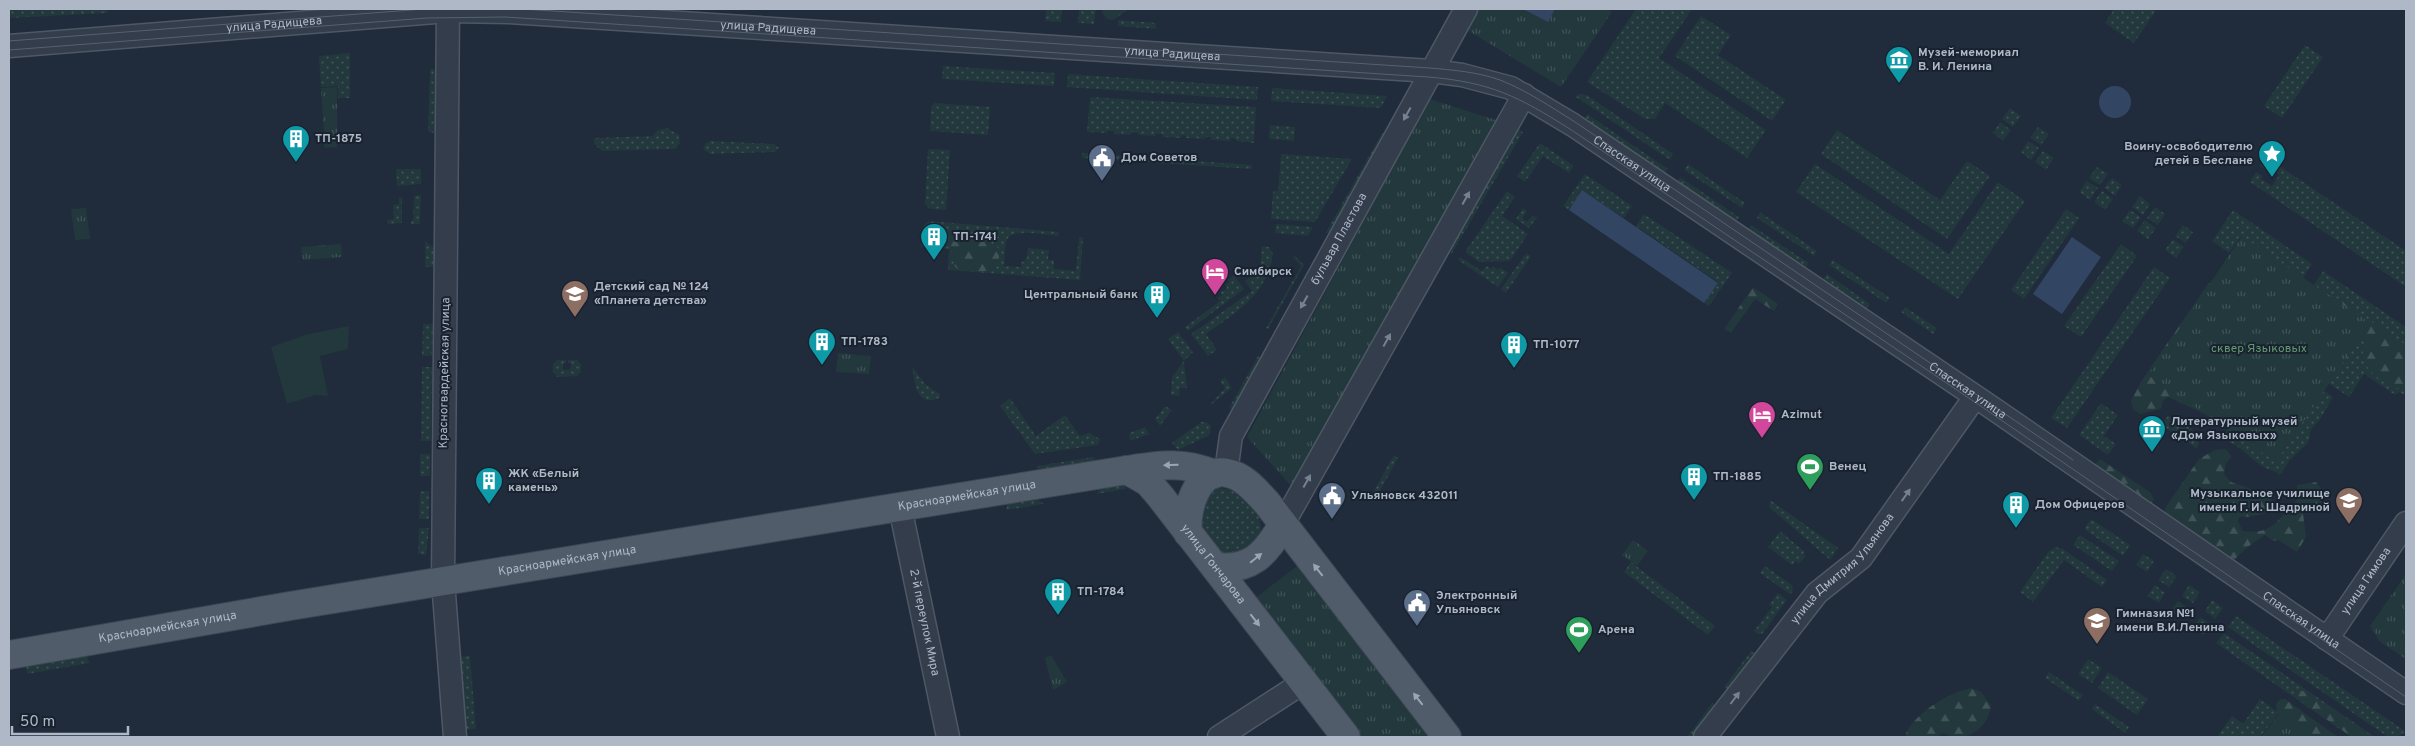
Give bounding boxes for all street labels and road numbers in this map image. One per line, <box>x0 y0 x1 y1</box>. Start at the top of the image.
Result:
street label: улица Радищева <box>226 13 323 37</box>
street label: улица Радищева <box>720 18 817 40</box>
street label: улица Радищева <box>1124 43 1221 65</box>
street label: Спасская улица <box>1589 132 1674 196</box>
street label: бульвар Пластова <box>1308 190 1371 288</box>
street label: Красногвардейская улица <box>436 297 454 449</box>
street label: Спасская улица <box>1925 359 2009 423</box>
street label: Красноармейская улица <box>897 477 1037 515</box>
street label: улица Дмитрия Ульянова <box>1787 510 1898 628</box>
street label: улица Гончарова <box>1177 521 1249 608</box>
street label: Красноармейская улица <box>497 542 637 580</box>
street label: улица Гимова <box>2338 544 2395 618</box>
street label: 2-й переулок Мира <box>905 568 943 677</box>
street label: Спасская улица <box>2259 588 2343 653</box>
street label: Красноармейская улица <box>97 607 238 647</box>

